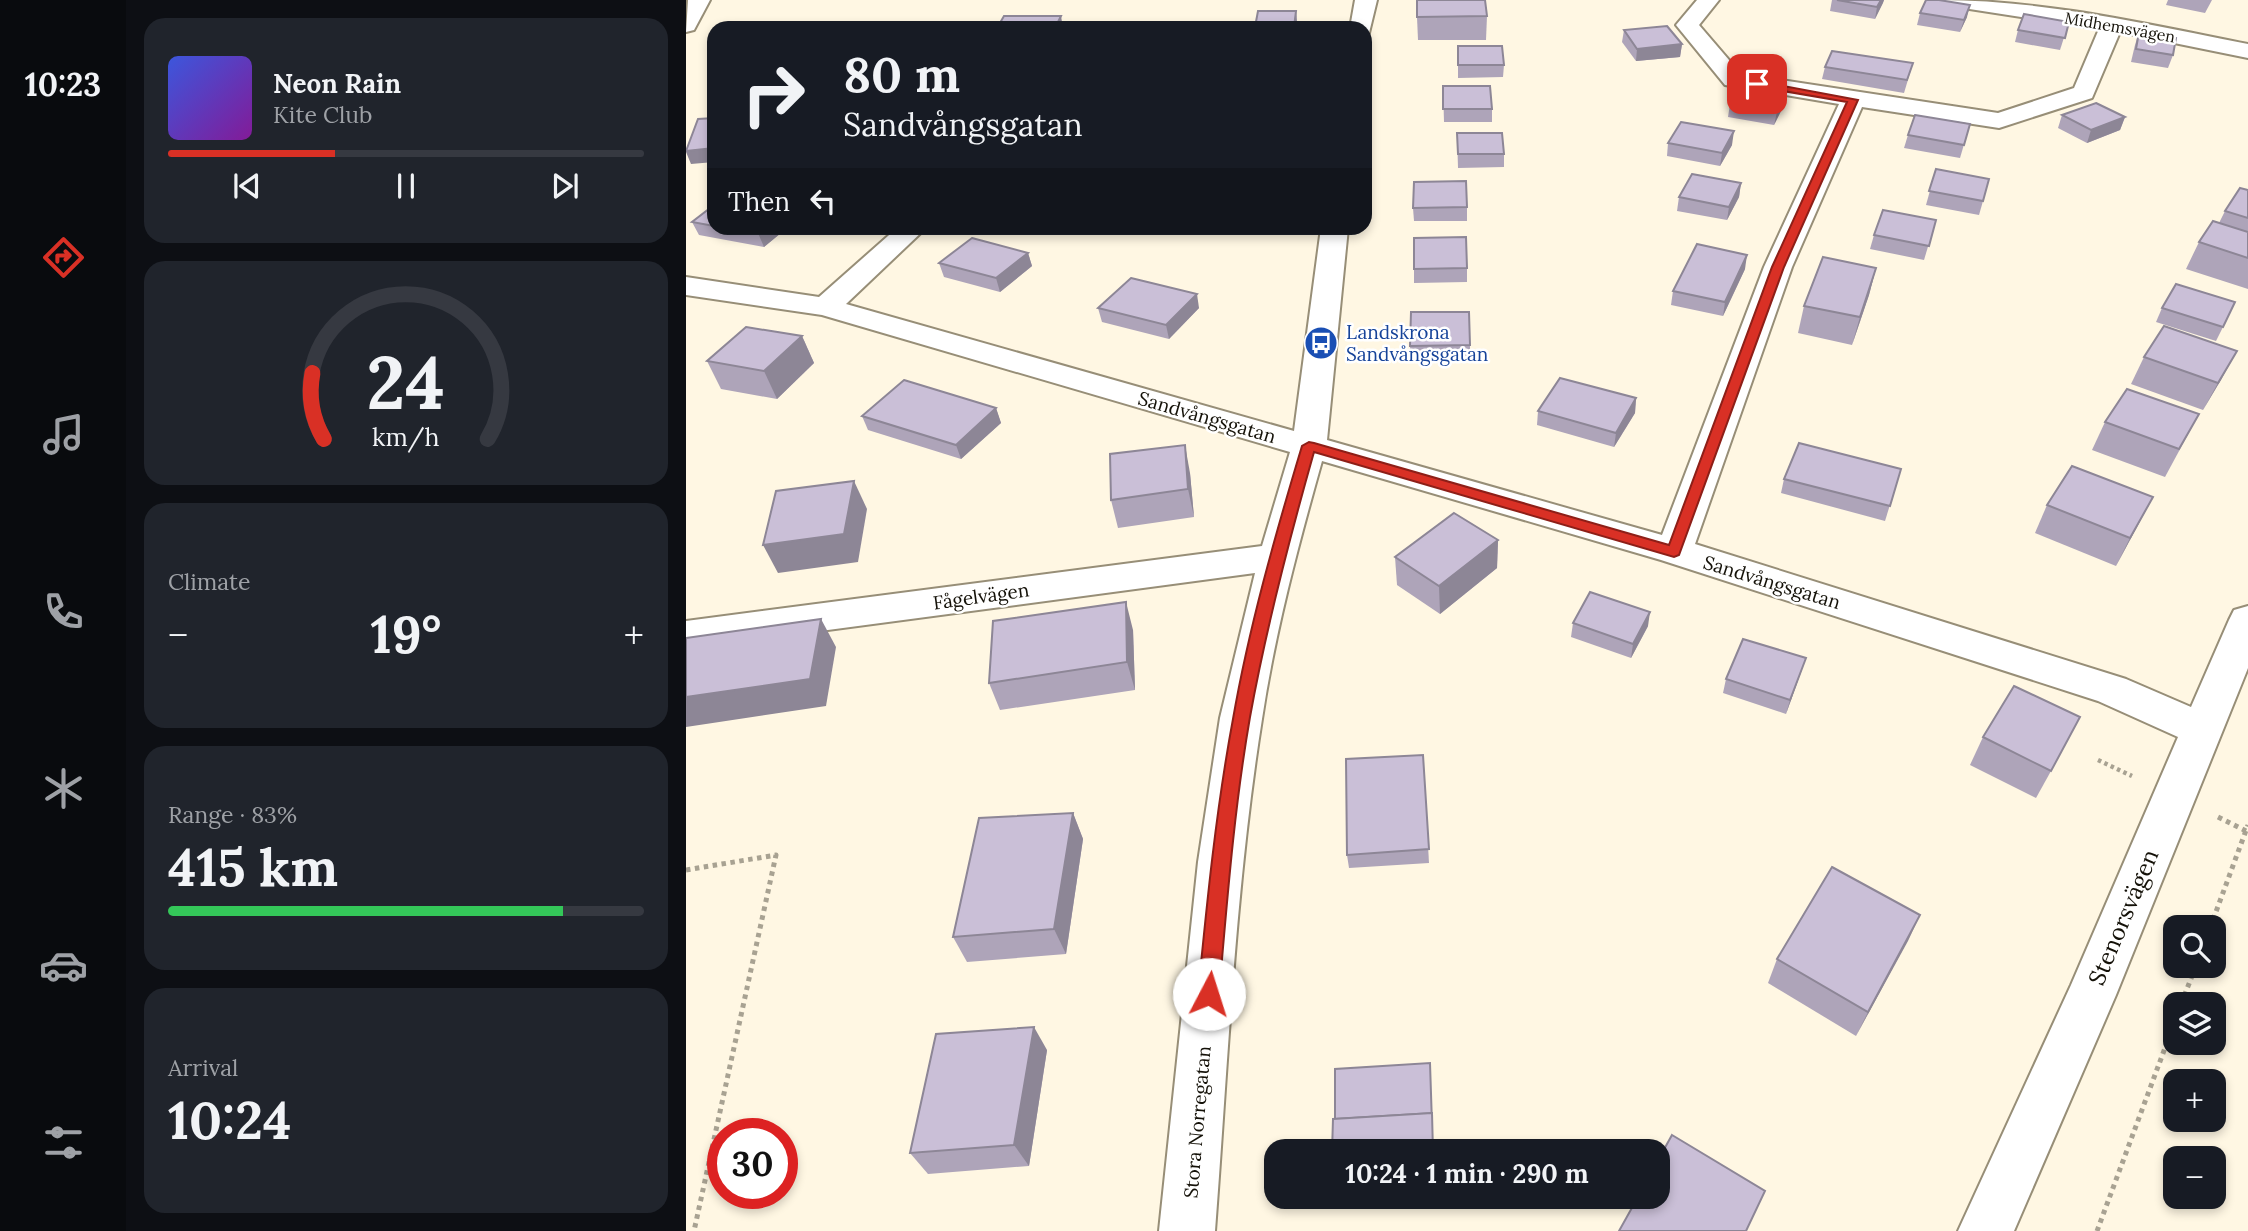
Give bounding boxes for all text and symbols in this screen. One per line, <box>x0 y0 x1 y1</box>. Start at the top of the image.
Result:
street label: Midhemsvägen <box>2063 7 2177 47</box>
text: 80 m <box>843 43 960 105</box>
icon: right <box>728 49 819 140</box>
pin <box>1727 54 1787 114</box>
text: 10:23 <box>25 64 101 105</box>
icon: arrive <box>1738 65 1776 103</box>
text: Neon Rain <box>273 67 401 100</box>
text: Kite Club <box>273 100 372 129</box>
text: Sandvångsgatan <box>843 104 1083 145</box>
icon: previous <box>228 167 266 205</box>
icon: pause <box>387 167 425 205</box>
icon: next <box>546 167 584 205</box>
icon: left <box>804 182 842 220</box>
text: Then <box>728 185 790 218</box>
icon: directions <box>39 233 88 282</box>
place label: Landskrona Sandvångsgatan <box>1346 320 1488 366</box>
bus stop icon: Landskrona Sandvångsgatan <box>1302 324 1340 362</box>
text: 24 <box>367 336 445 429</box>
street label: Sandvångsgatan <box>1135 386 1279 448</box>
icon: music <box>39 410 88 459</box>
text: km/h <box>372 421 440 453</box>
street label: Sandvångsgatan <box>1700 550 1844 614</box>
text: Climate <box>168 567 250 596</box>
street label: Fågelvägen <box>931 577 1031 615</box>
icon: phone <box>39 587 88 636</box>
text: 19° <box>371 601 441 667</box>
text: − <box>168 611 188 659</box>
text: + <box>624 611 644 659</box>
icon: climate <box>39 764 88 813</box>
text: Range · 83% <box>168 800 297 829</box>
text: 415 km <box>168 834 338 900</box>
street label: Stenorsvägen <box>2081 845 2165 989</box>
map controls <box>2163 915 2226 1209</box>
button: search <box>2163 915 2226 978</box>
icon: car <box>39 941 88 990</box>
position arrow <box>1172 957 1246 1031</box>
button: layers <box>2163 992 2226 1055</box>
street label: Stora Norregatan <box>1178 1045 1216 1199</box>
text: Arrival <box>168 1053 238 1082</box>
button: + <box>2163 1069 2226 1132</box>
text: 10:24 <box>168 1087 291 1153</box>
icon: filters <box>39 1118 88 1167</box>
speed limit sign: 30 <box>707 1118 798 1209</box>
button: − <box>2163 1146 2226 1209</box>
text: 10:24 · 1 min · 290 m <box>1345 1157 1589 1190</box>

